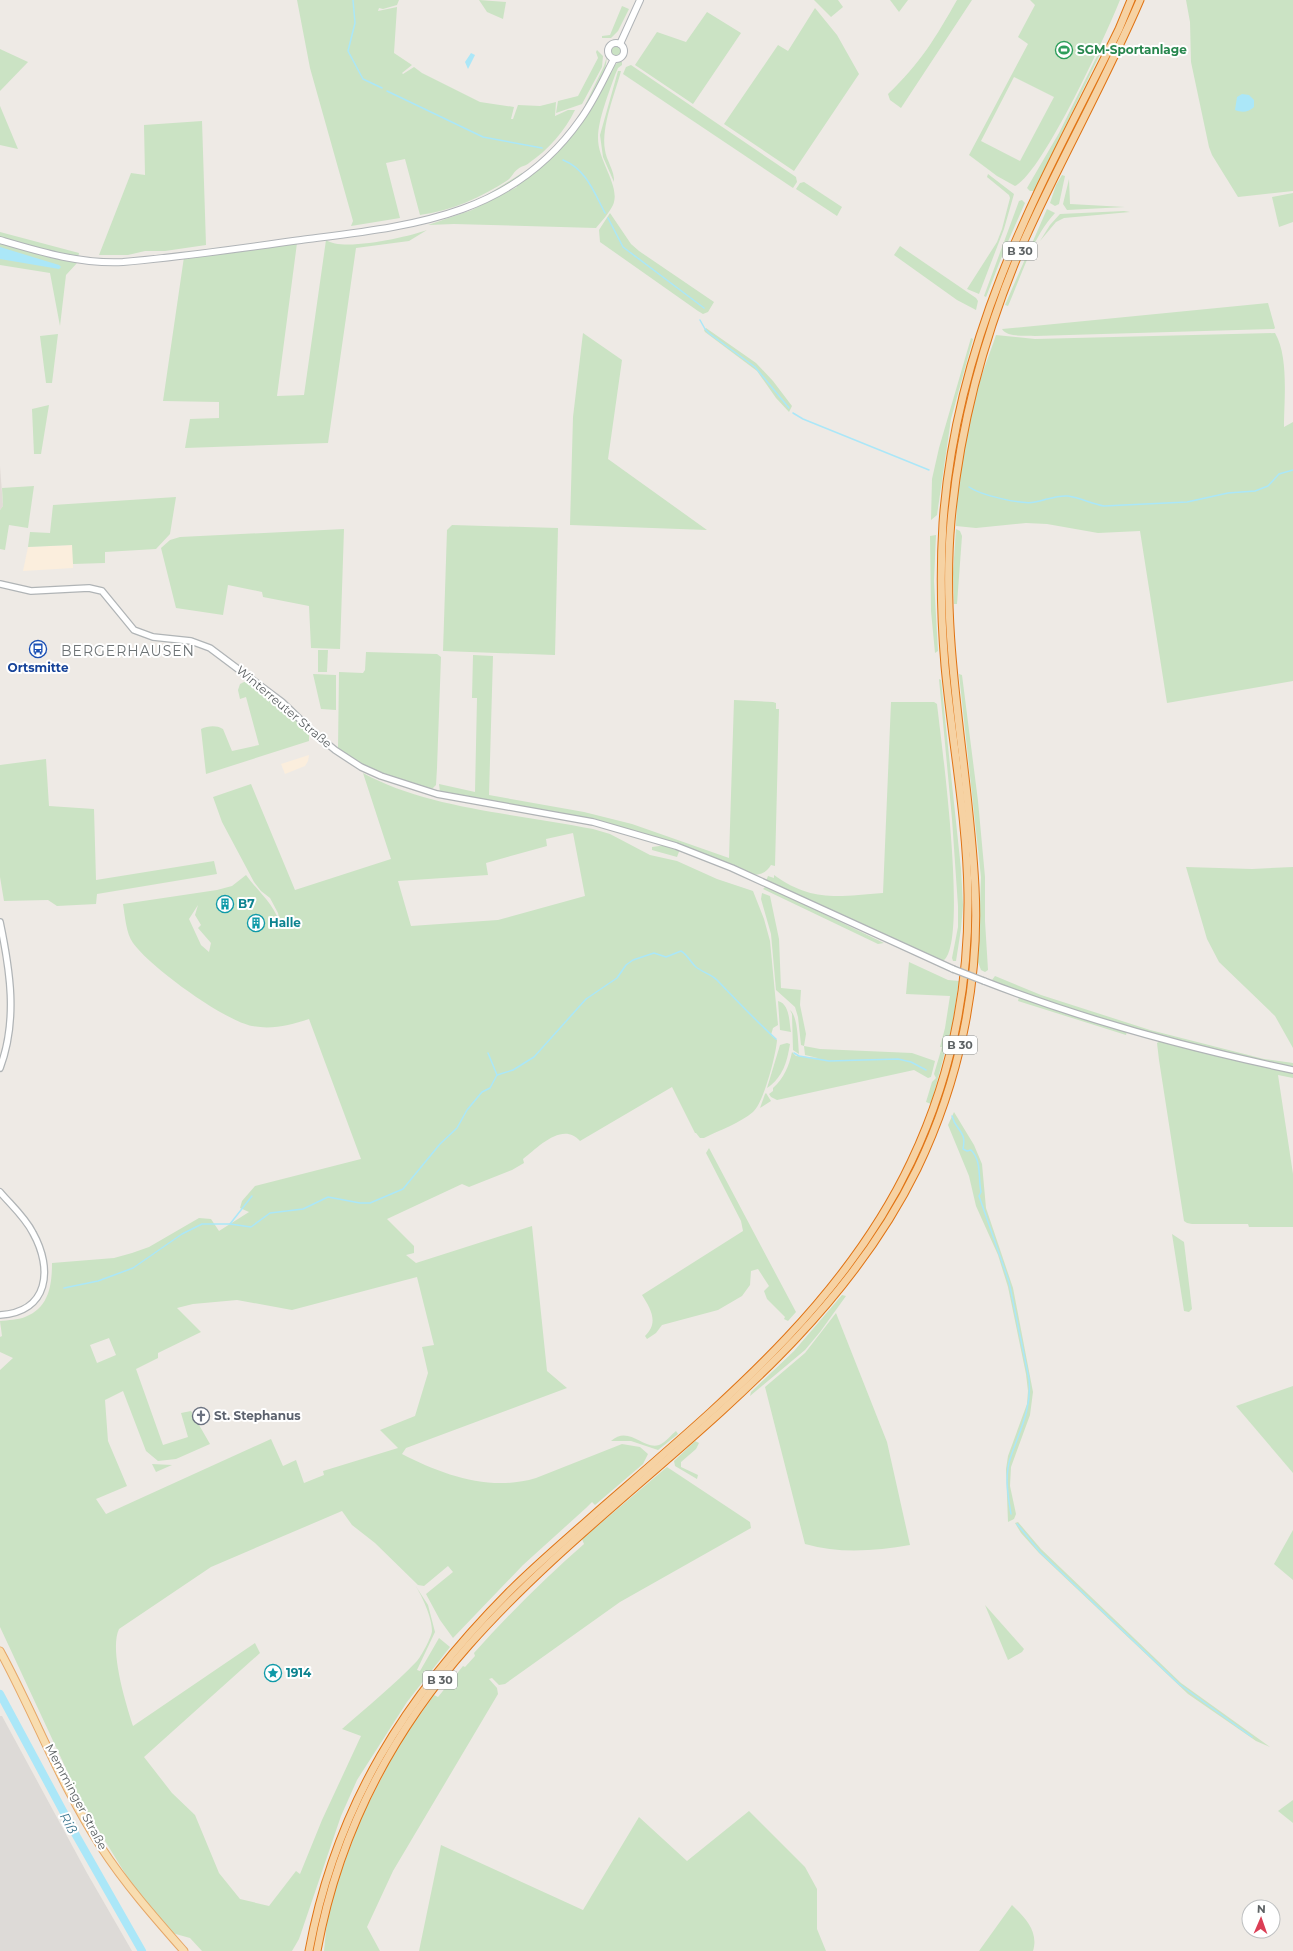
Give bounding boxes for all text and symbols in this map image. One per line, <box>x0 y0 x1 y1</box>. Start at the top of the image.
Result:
sports icon: SGM-Sportanlage <box>1054 40 1074 60</box>
place label: SGM-Sportanlage <box>1077 42 1187 57</box>
road number: B 30 <box>1003 242 1037 260</box>
bus stop icon: Ortsmitte <box>28 639 48 659</box>
district label: BERGERHAUSEN <box>61 642 195 660</box>
place label: Ortsmitte <box>8 660 69 675</box>
street label: Winterreuter Straße <box>234 662 335 751</box>
building icon: B7 <box>215 894 235 914</box>
place label: B7 <box>238 896 255 911</box>
building icon: Halle <box>246 913 266 933</box>
place label: Halle <box>269 915 301 930</box>
road number: B 30 <box>943 1036 977 1054</box>
church icon: St. Stephanus <box>191 1406 211 1426</box>
place label: St. Stephanus <box>214 1408 301 1423</box>
place icon: 1914 <box>263 1663 283 1683</box>
place label: 1914 <box>286 1665 312 1680</box>
road number: B 30 <box>423 1671 457 1689</box>
street label: Memminger Straße <box>42 1741 111 1852</box>
water label: Riß <box>57 1810 81 1837</box>
north arrow <box>1241 1899 1281 1939</box>
text: N <box>1257 1902 1266 1916</box>

